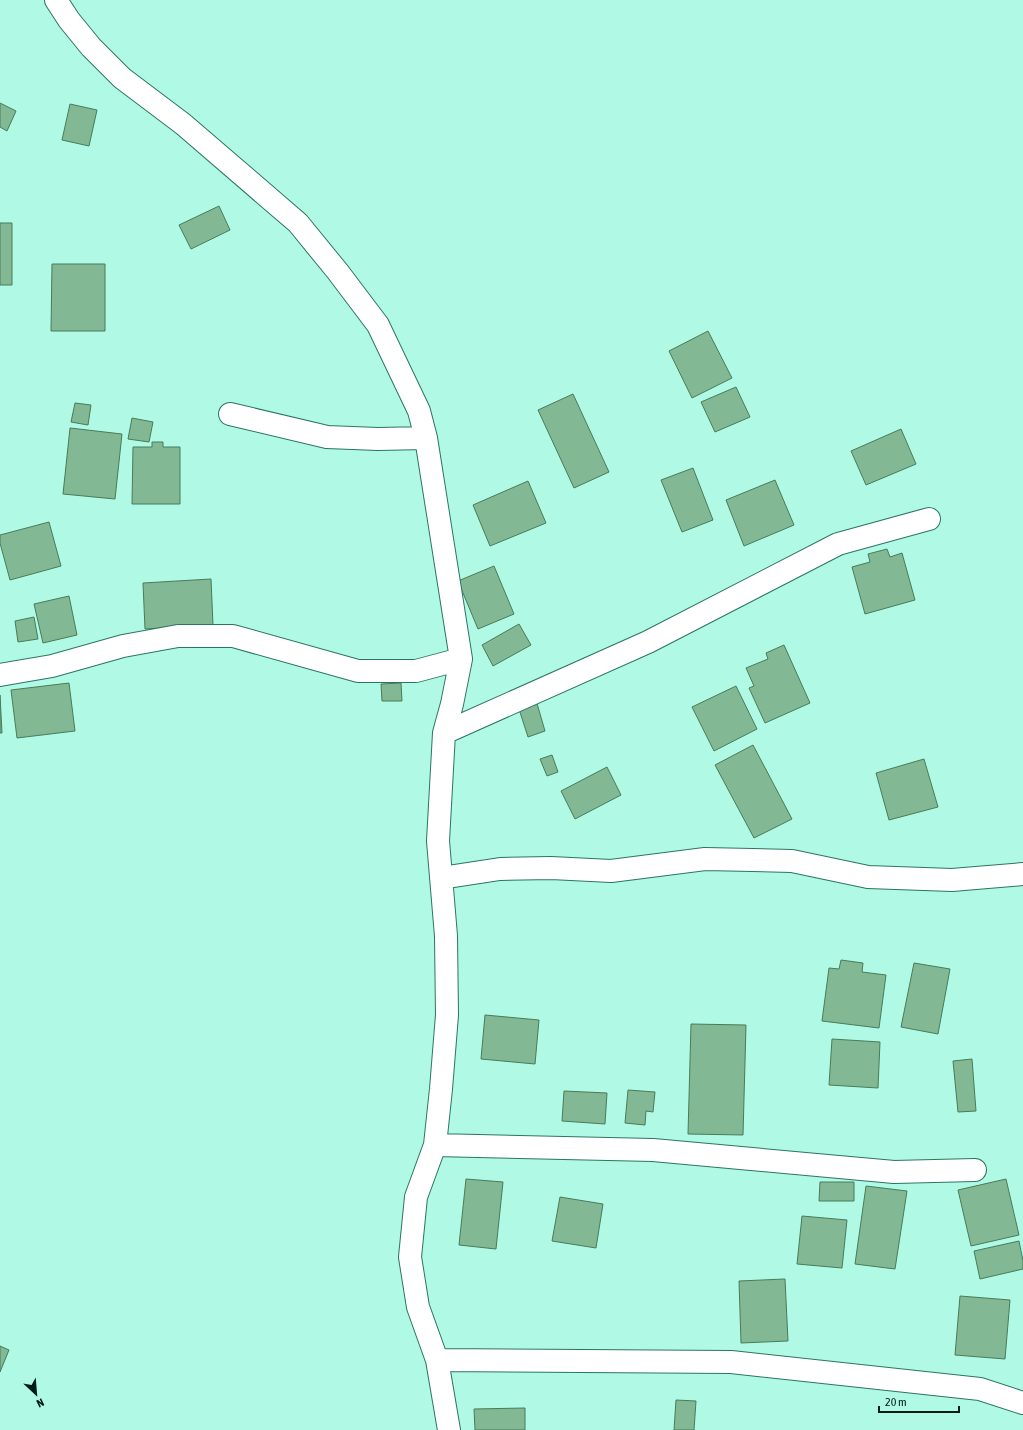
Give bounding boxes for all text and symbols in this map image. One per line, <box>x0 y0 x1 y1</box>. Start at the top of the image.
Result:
north arrow <box>16 1374 56 1414</box>
scale bar <box>879 1388 959 1414</box>
text: 20 m <box>885 1395 907 1409</box>
text: N <box>35 1396 46 1410</box>

